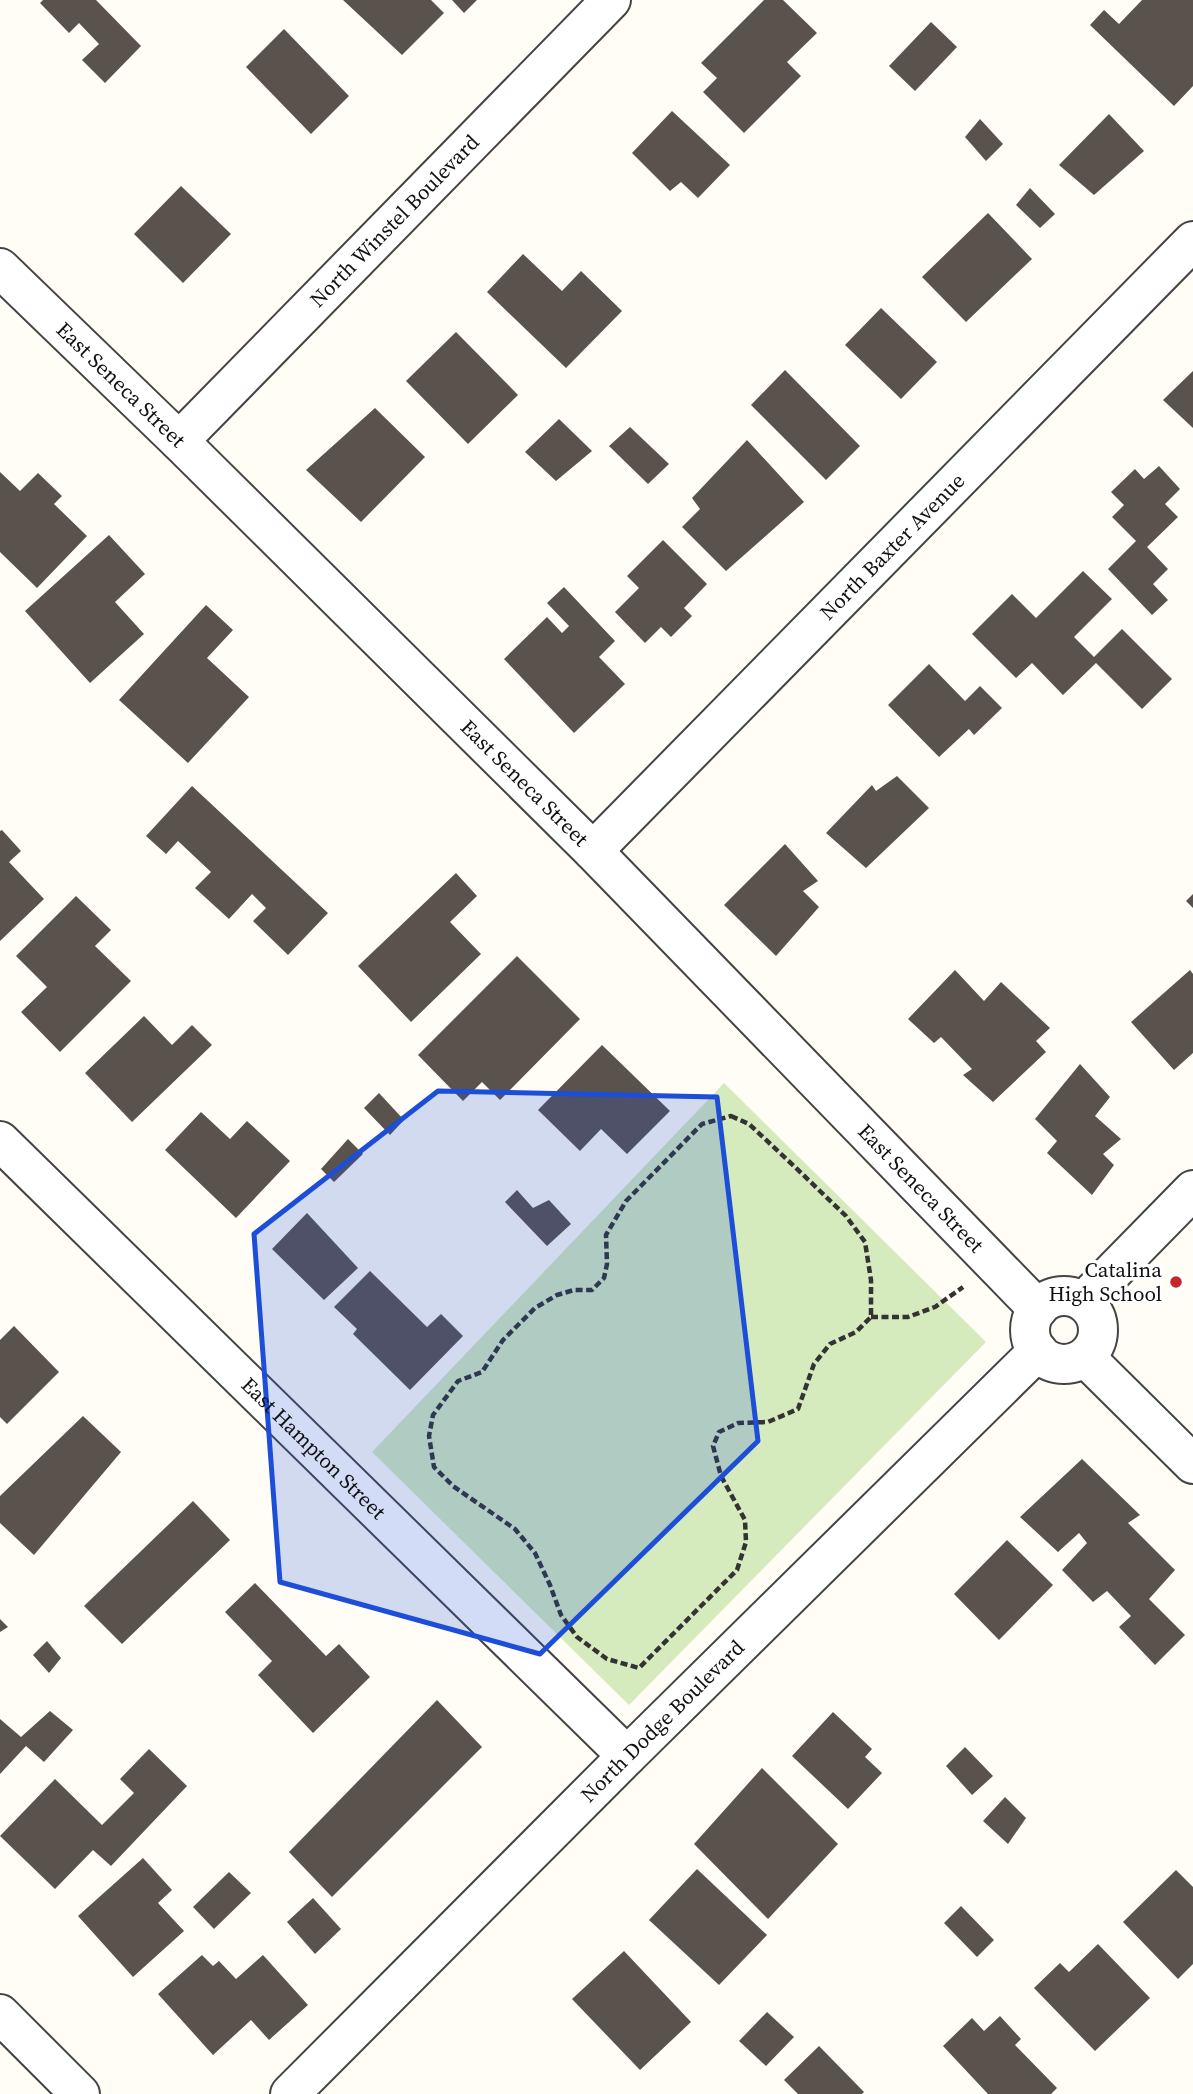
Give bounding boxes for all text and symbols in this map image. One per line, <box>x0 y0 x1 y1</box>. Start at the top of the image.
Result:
street label: North Winstel Boulevard <box>303 128 485 313</box>
street label: East Seneca Street <box>50 315 192 454</box>
street label: North Baxter Avenue <box>813 466 971 626</box>
street label: East Seneca Street <box>454 713 595 853</box>
street label: East Seneca Street <box>852 1117 991 1259</box>
place label: Catalina High School <box>1049 1255 1162 1308</box>
marker: Catalina High School <box>1168 1274 1184 1290</box>
street label: East Hampton Street <box>235 1370 393 1526</box>
street label: North Dodge Boulevard <box>574 1633 751 1809</box>

